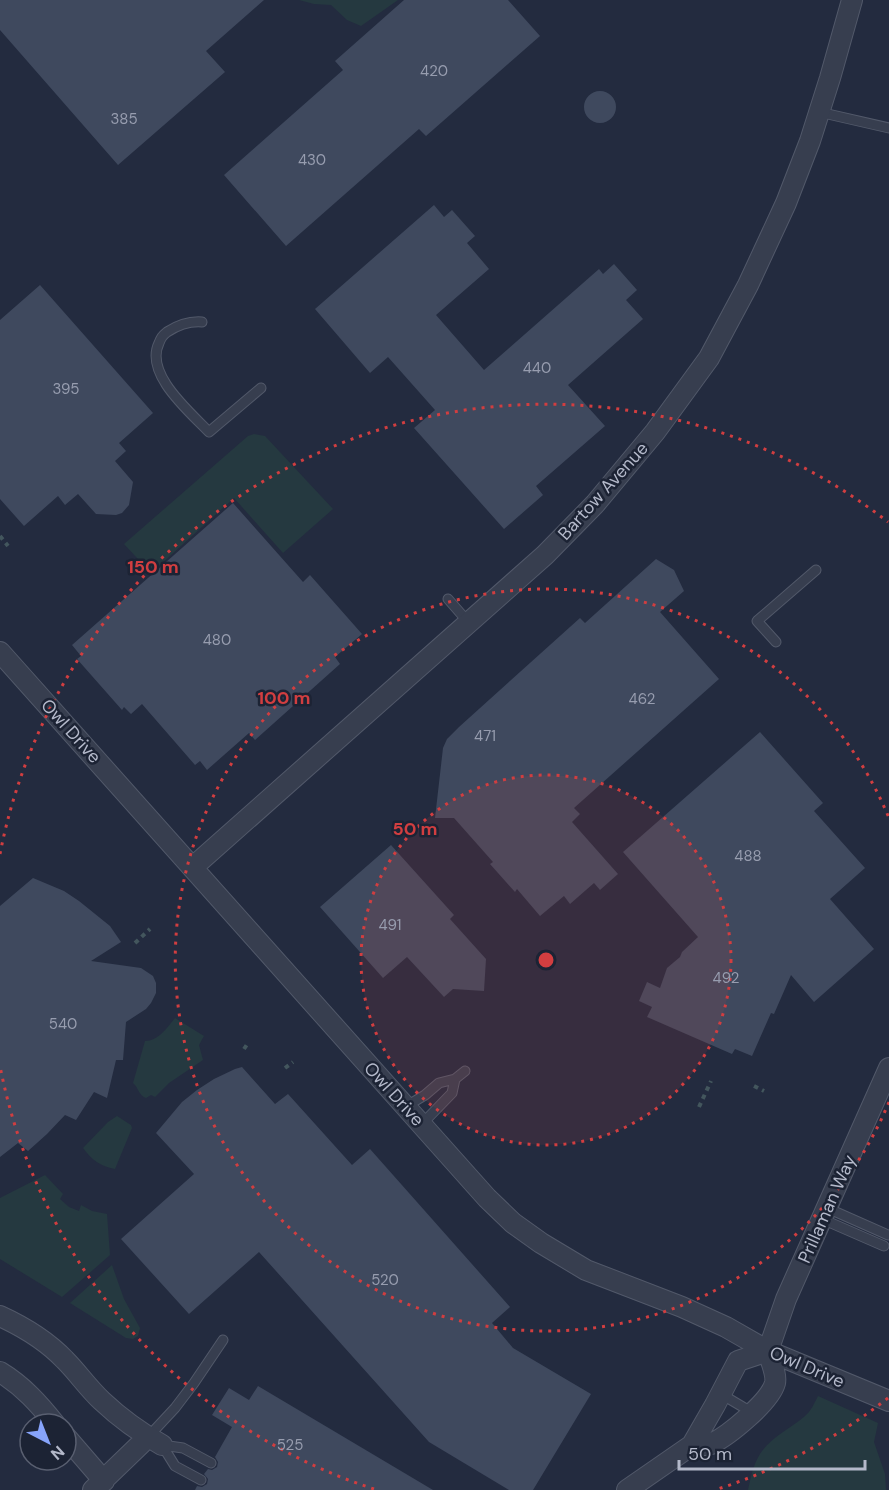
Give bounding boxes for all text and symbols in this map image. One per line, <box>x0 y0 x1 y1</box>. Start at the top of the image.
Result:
house number: 420 <box>420 61 448 81</box>
house number: 385 <box>110 109 138 129</box>
house number: 430 <box>298 150 326 170</box>
house number: 440 <box>523 358 551 378</box>
house number: 395 <box>52 379 80 399</box>
street label: Bartow Avenue <box>553 437 653 545</box>
text: 150 m <box>127 555 179 579</box>
house number: 480 <box>203 630 231 650</box>
text: 100 m <box>257 686 311 710</box>
house number: 462 <box>629 689 655 709</box>
street label: Owl Drive <box>36 694 106 768</box>
house number: 471 <box>474 726 496 746</box>
text: 50 m <box>392 817 438 841</box>
house number: 488 <box>734 846 762 866</box>
house number: 491 <box>379 915 401 935</box>
centre of rings <box>536 950 556 970</box>
house number: 492 <box>713 968 739 988</box>
house number: 540 <box>49 1014 77 1034</box>
street label: Owl Drive <box>359 1057 429 1131</box>
street label: Prillaman Way <box>792 1151 862 1267</box>
house number: 520 <box>371 1270 399 1290</box>
street label: Owl Drive <box>766 1341 848 1393</box>
north arrow <box>18 1412 78 1472</box>
scale bar <box>679 1433 865 1471</box>
house number: 525 <box>277 1435 303 1455</box>
text: N <box>46 1441 69 1464</box>
text: 50 m <box>688 1442 732 1466</box>

